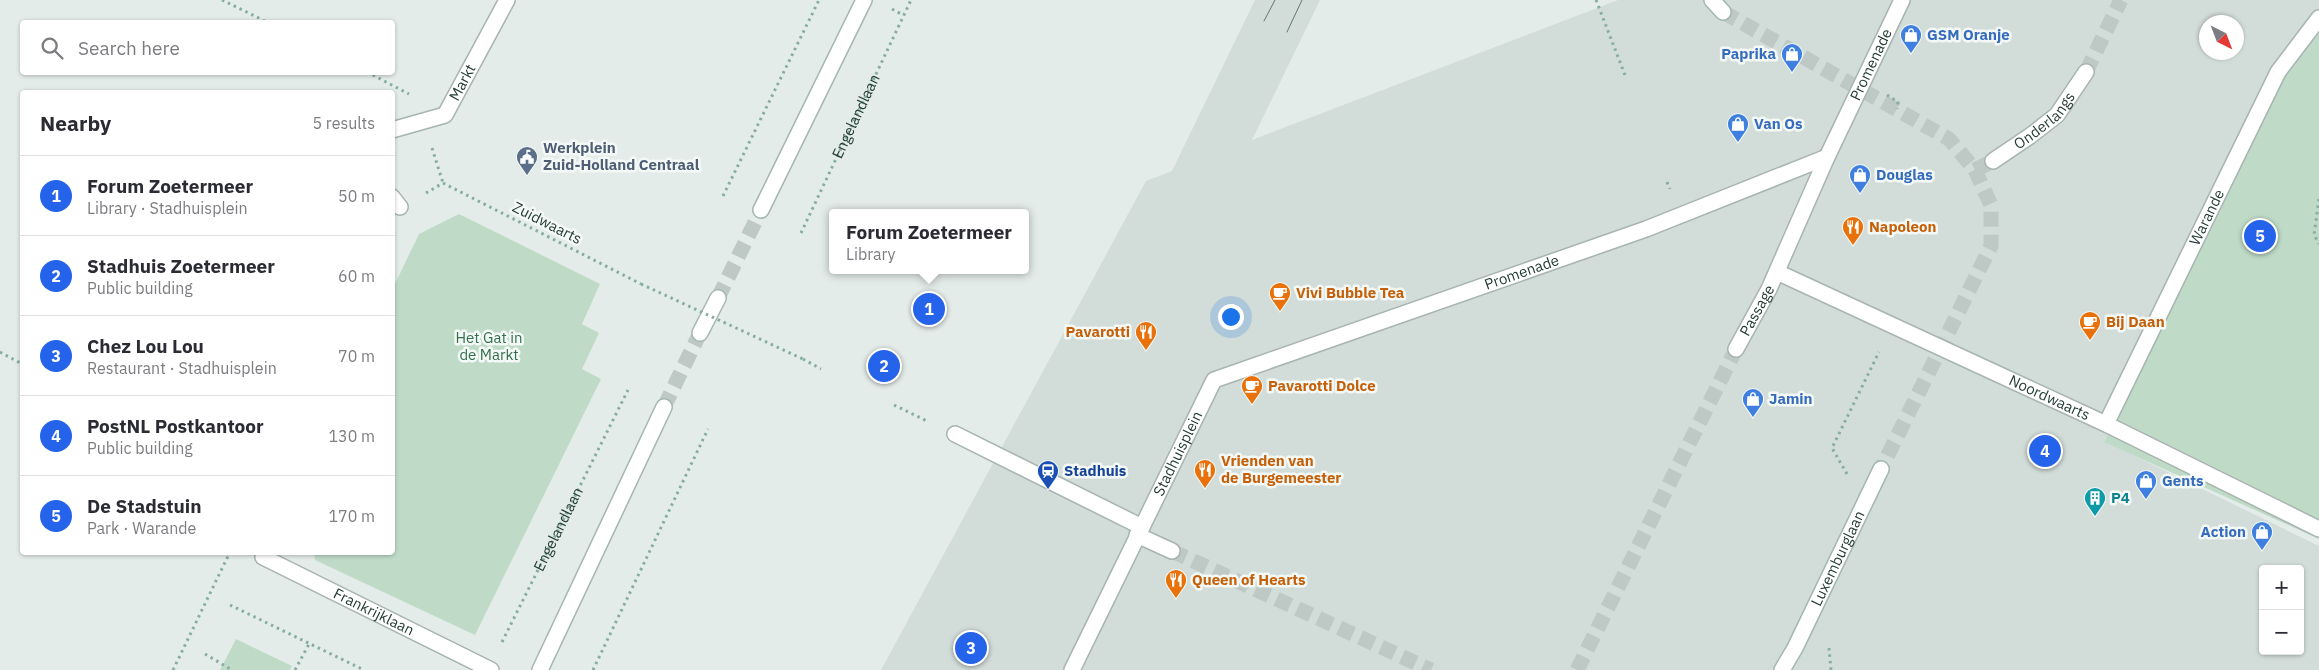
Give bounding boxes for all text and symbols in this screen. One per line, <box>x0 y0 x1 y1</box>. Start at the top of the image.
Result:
north arrow <box>2199 15 2244 60</box>
search box <box>20 20 395 75</box>
shop icon: GSM Oranje <box>1899 23 1923 54</box>
street label: Promenade <box>1845 25 1896 104</box>
place label: GSM Oranje <box>1927 25 2010 44</box>
icon: search <box>38 34 66 62</box>
text: Search here <box>78 36 180 60</box>
shop icon: Paprika <box>1780 42 1804 73</box>
place label: Paprika <box>1721 44 1776 63</box>
street label: Markt <box>445 61 480 104</box>
street label: Engelandlaan <box>828 71 884 162</box>
street label: Onderlangs <box>2010 88 2079 153</box>
text: Nearby <box>40 109 111 137</box>
shop icon: Van Os <box>1726 112 1750 143</box>
text: 5 results <box>312 113 375 133</box>
place label: Van Os <box>1754 114 1803 133</box>
place label: Werkplein Zuid-Holland Centraal <box>543 138 700 174</box>
public building icon: Werkplein Zuid-Holland Centraal <box>515 145 539 176</box>
shop icon: Douglas <box>1848 163 1872 194</box>
place label: Douglas <box>1876 165 1933 184</box>
text: Forum Zoetermeer <box>87 174 253 198</box>
text: 1 <box>51 186 61 206</box>
text: 50 m <box>338 186 375 206</box>
street label: Warande <box>2185 186 2228 248</box>
street label: Zuidwaarts <box>509 197 585 248</box>
text: Library · Stadhuisplein <box>87 198 248 218</box>
popup <box>829 209 1029 274</box>
restaurant icon: Napoleon <box>1841 215 1865 246</box>
place label: Napoleon <box>1869 217 1936 236</box>
pin: 5 <box>2244 217 2276 255</box>
text: Forum Zoetermeer <box>846 220 1012 244</box>
text: Library <box>846 244 896 264</box>
street label: Promenade <box>1482 250 1561 294</box>
text: Stadhuis Zoetermeer <box>87 254 275 278</box>
text: 2 <box>51 266 61 286</box>
text: 60 m <box>338 266 375 286</box>
text: Public building <box>87 278 193 298</box>
cafe icon: Vivi Bubble Tea <box>1268 281 1292 312</box>
street label: Passage <box>1735 281 1778 339</box>
place label: Vivi Bubble Tea <box>1296 283 1405 302</box>
pin: 1 <box>913 290 945 328</box>
your location <box>1218 304 1244 330</box>
cafe icon: Bij Daan <box>2078 310 2102 341</box>
place label: Bij Daan <box>2106 312 2165 331</box>
restaurant icon: Pavarotti <box>1134 320 1158 351</box>
place label: Pavarotti <box>1065 322 1130 341</box>
park label: Het Gat in de Markt <box>455 328 523 364</box>
text: Chez Lou Lou <box>87 334 204 358</box>
text: 3 <box>51 346 61 366</box>
text: 70 m <box>338 346 375 366</box>
pin: 2 <box>868 347 900 385</box>
text: Restaurant · Stadhuisplein <box>87 358 277 378</box>
street label: Noordwaarts <box>2006 370 2093 424</box>
cafe icon: Pavarotti Dolce <box>1240 374 1264 405</box>
place label: Pavarotti Dolce <box>1268 376 1376 395</box>
shop icon: Jamin <box>1741 387 1765 418</box>
place label: Jamin <box>1769 389 1813 408</box>
street label: Stadhuisplein <box>1149 408 1206 499</box>
text: PostNL Postkantoor <box>87 414 264 438</box>
text: 4 <box>51 426 61 446</box>
text: 130 m <box>328 426 375 446</box>
pin: 4 <box>2029 432 2061 470</box>
text: Public building <box>87 438 193 458</box>
place label: Vrienden van de Burgemeester <box>1221 451 1341 487</box>
restaurant icon: Vrienden van de Burgemeester <box>1193 458 1217 489</box>
station icon: Stadhuis <box>1036 459 1060 490</box>
place label: Stadhuis <box>1064 461 1127 480</box>
shop icon: Gents <box>2134 469 2158 500</box>
place label: Gents <box>2162 471 2204 490</box>
street label: Engelandlaan <box>529 484 587 574</box>
building icon: P4 <box>2083 486 2107 517</box>
place label: P4 <box>2111 488 2130 507</box>
text: De Stadstuin <box>87 494 202 518</box>
text: 5 <box>51 506 61 526</box>
text: 170 m <box>328 506 375 526</box>
street label: Luxemburglaan <box>1807 507 1869 609</box>
text: Park · Warande <box>87 518 196 538</box>
shop icon: Action <box>2250 520 2274 551</box>
place label: Action <box>2201 522 2246 541</box>
map controls <box>2259 565 2304 655</box>
button: + <box>2259 565 2304 610</box>
restaurant icon: Queen of Hearts <box>1164 568 1188 599</box>
place label: Queen of Hearts <box>1192 570 1306 589</box>
street label: Frankrijklaan <box>331 583 417 639</box>
button: − <box>2259 610 2304 655</box>
pin: 3 <box>955 629 987 667</box>

